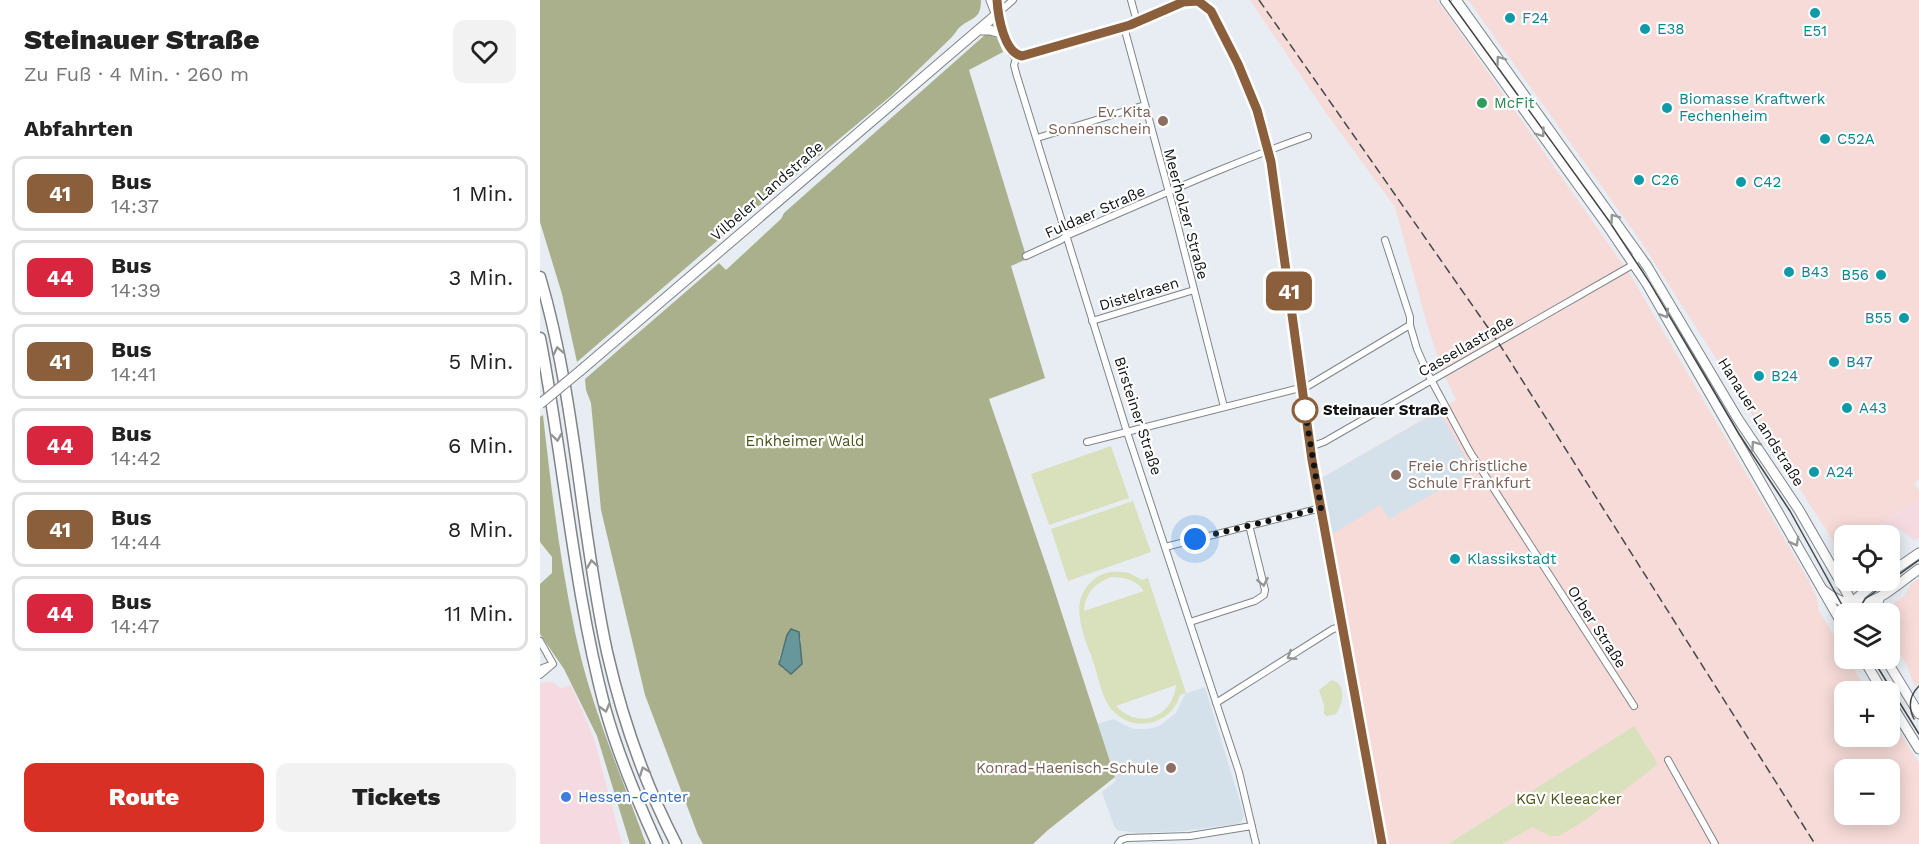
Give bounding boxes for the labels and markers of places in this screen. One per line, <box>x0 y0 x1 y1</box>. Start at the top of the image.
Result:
marker: E51 <box>1808 6 1822 20</box>
place label: F24 <box>1522 9 1549 27</box>
marker: F24 <box>1503 11 1517 25</box>
place label: E38 <box>1657 20 1685 38</box>
marker: E38 <box>1638 22 1652 36</box>
place label: E51 <box>1803 22 1827 40</box>
place label: Biomasse Kraftwerk Fechenheim <box>1679 90 1826 125</box>
place label: McFit <box>1494 94 1535 112</box>
marker: McFit <box>1475 96 1489 110</box>
marker: Biomasse Kraftwerk Fechenheim <box>1660 101 1674 115</box>
place label: Ev. Kita Sonnenschein <box>1048 103 1152 138</box>
marker: Ev. Kita Sonnenschein <box>1156 114 1170 128</box>
place label: C52A <box>1837 130 1875 148</box>
marker: C52A <box>1818 132 1832 146</box>
place label: C26 <box>1651 171 1679 189</box>
marker: C26 <box>1632 173 1646 187</box>
place label: C42 <box>1753 173 1781 191</box>
marker: C42 <box>1734 175 1748 189</box>
place label: B43 <box>1801 263 1829 281</box>
marker: B43 <box>1782 265 1796 279</box>
place label: B56 <box>1841 266 1869 284</box>
marker: B56 <box>1874 268 1888 282</box>
place label: B55 <box>1865 309 1892 327</box>
marker: B55 <box>1897 311 1911 325</box>
place label: B47 <box>1846 353 1873 371</box>
marker: B47 <box>1827 355 1841 369</box>
place label: B24 <box>1771 367 1798 385</box>
marker: B24 <box>1752 369 1766 383</box>
marker: Steinauer Straße <box>1292 397 1318 423</box>
place label: A43 <box>1859 399 1887 417</box>
place label: Steinauer Straße <box>1323 401 1449 419</box>
marker: A43 <box>1840 401 1854 415</box>
place label: Freie Christliche Schule Frankfurt <box>1408 457 1531 492</box>
place label: A24 <box>1826 463 1853 481</box>
marker: A24 <box>1807 465 1821 479</box>
marker: Freie Christliche Schule Frankfurt <box>1389 468 1403 482</box>
place label: Klassikstadt <box>1467 550 1557 568</box>
marker: Klassikstadt <box>1448 552 1462 566</box>
place label: Konrad-Haenisch-Schule <box>976 759 1159 777</box>
marker: Konrad-Haenisch-Schule <box>1164 761 1178 775</box>
place label: Hessen-Center <box>578 788 688 806</box>
marker: Hessen-Center <box>559 790 573 804</box>

